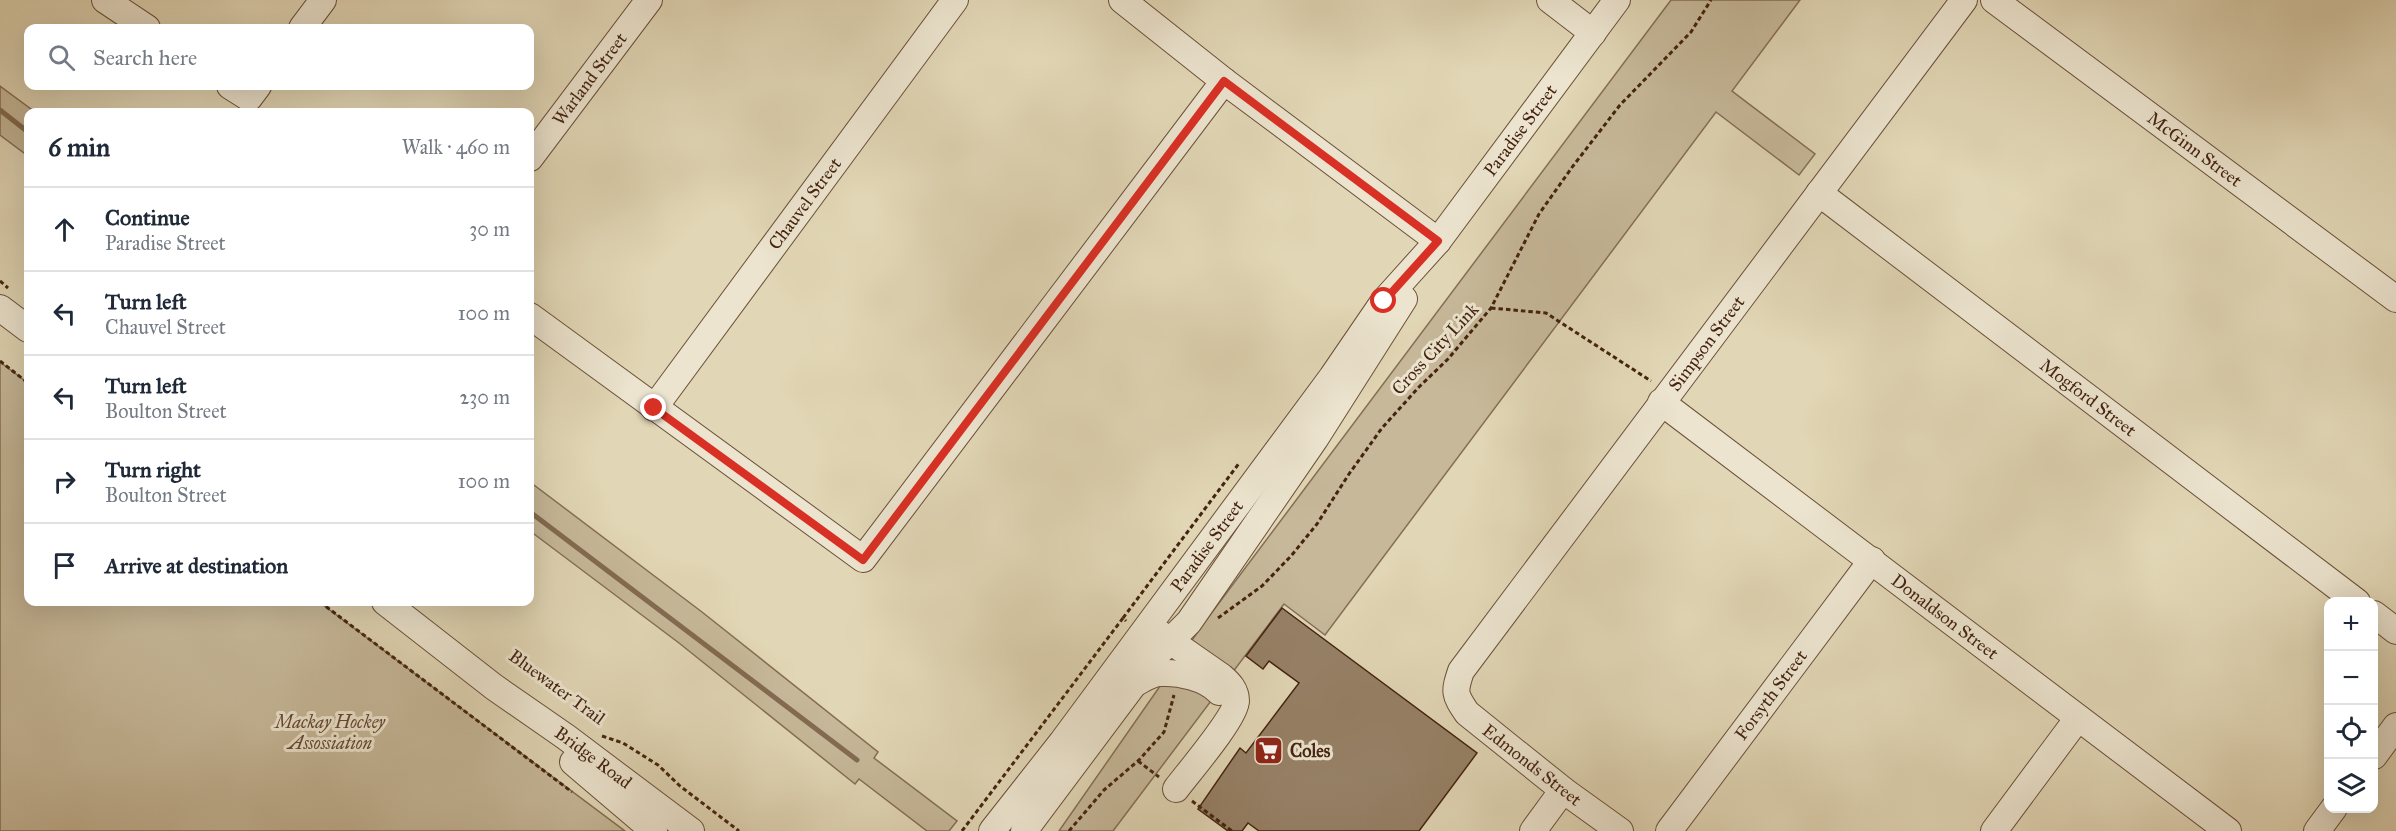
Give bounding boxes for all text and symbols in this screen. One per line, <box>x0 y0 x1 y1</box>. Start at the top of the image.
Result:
search box <box>24 24 534 90</box>
street label: Warland Street <box>548 28 632 130</box>
icon: search <box>45 41 78 74</box>
text: Search here <box>93 44 197 71</box>
street label: Paradise Street <box>1479 80 1562 180</box>
street label: McGinn Street <box>2143 107 2247 192</box>
text: 6 min <box>48 131 110 163</box>
text: Walk · 460 m <box>402 135 510 159</box>
street label: Chauvel Street <box>764 153 846 254</box>
text: Continue <box>105 204 190 231</box>
icon: ahead <box>48 213 81 246</box>
text: 30 m <box>469 217 510 241</box>
text: Paradise Street <box>105 231 226 255</box>
route start <box>1370 287 1396 313</box>
text: Turn left <box>105 288 187 315</box>
street label: Simpson Street <box>1664 291 1750 396</box>
icon: left <box>48 297 81 330</box>
street label: Cross City Link <box>1387 298 1483 399</box>
text: 100 m <box>458 301 510 325</box>
text: Chauvel Street <box>105 315 226 339</box>
street label: Mogford Street <box>2035 354 2141 442</box>
text: Turn left <box>105 372 187 399</box>
icon: left <box>48 381 81 414</box>
text: 230 m <box>459 385 510 409</box>
route end <box>640 394 666 420</box>
text: Boulton Street <box>105 399 227 423</box>
text: Turn right <box>105 456 201 483</box>
icon: right <box>48 465 81 498</box>
text: 100 m <box>458 469 510 493</box>
text: Boulton Street <box>105 483 227 507</box>
street label: Paradise Street <box>1166 495 1248 596</box>
icon: arrive <box>48 549 81 582</box>
text: Arrive at destination <box>105 552 288 579</box>
street label: Donaldson Street <box>1887 569 2003 665</box>
map controls <box>2324 597 2378 813</box>
button: + <box>2324 597 2378 651</box>
street label: Bluewater Trail <box>505 645 610 729</box>
street label: Forsyth Street <box>1730 645 1812 744</box>
button: − <box>2324 651 2378 705</box>
button: locate <box>2324 705 2378 759</box>
park label: Mackay Hockey Assossiation <box>273 711 386 754</box>
street label: Edmonds Street <box>1478 719 1587 811</box>
street label: Bridge Road <box>550 722 636 794</box>
supermarket icon: Coles <box>1253 735 1285 767</box>
place label: Coles <box>1290 740 1331 762</box>
button: layers <box>2324 759 2378 813</box>

